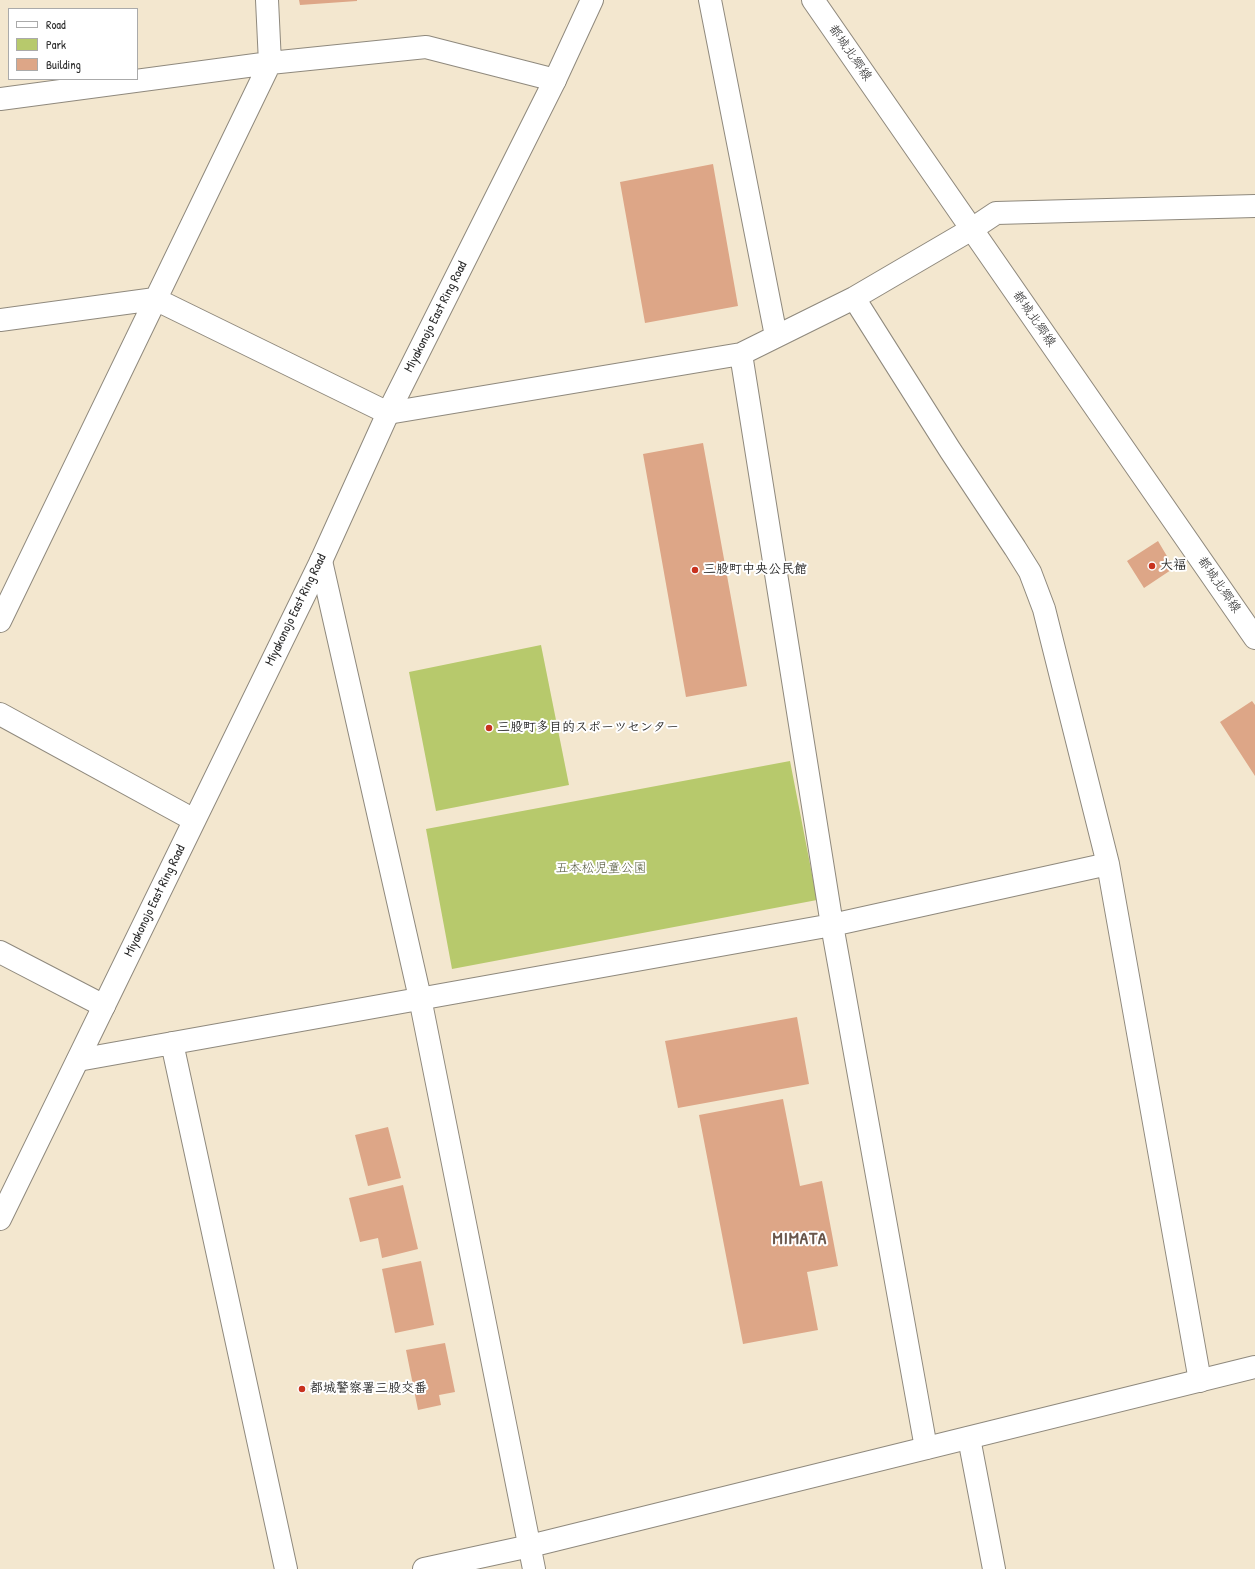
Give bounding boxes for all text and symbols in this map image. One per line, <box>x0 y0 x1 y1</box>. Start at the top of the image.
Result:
legend <box>8 8 138 80</box>
text: Road <box>46 16 66 33</box>
street label: 都城北郷線 <box>825 22 875 84</box>
text: Park <box>46 36 66 53</box>
text: Building <box>46 56 81 73</box>
street label: Miyakonojo East Ring Road <box>401 259 471 375</box>
street label: 都城北郷線 <box>1009 288 1059 350</box>
street label: Miyakonojo East Ring Road <box>262 552 330 668</box>
street label: 都城北郷線 <box>1194 554 1244 616</box>
place label: 大福 <box>1160 558 1186 574</box>
marker: 大福 <box>1147 561 1157 571</box>
place label: 三股町中央公民館 <box>703 562 807 578</box>
marker: 三股町中央公民館 <box>690 565 700 575</box>
place label: 三股町多目的スポーツセンター <box>497 720 679 736</box>
marker: 三股町多目的スポーツセンター <box>484 723 494 733</box>
street label: Miyakonojo East Ring Road <box>121 843 189 959</box>
park label: 五本松児童公園 <box>556 861 646 877</box>
district label: MIMATA <box>773 1229 827 1249</box>
place label: 都城警察署三股交番 <box>310 1381 427 1397</box>
marker: 都城警察署三股交番 <box>297 1384 307 1394</box>

